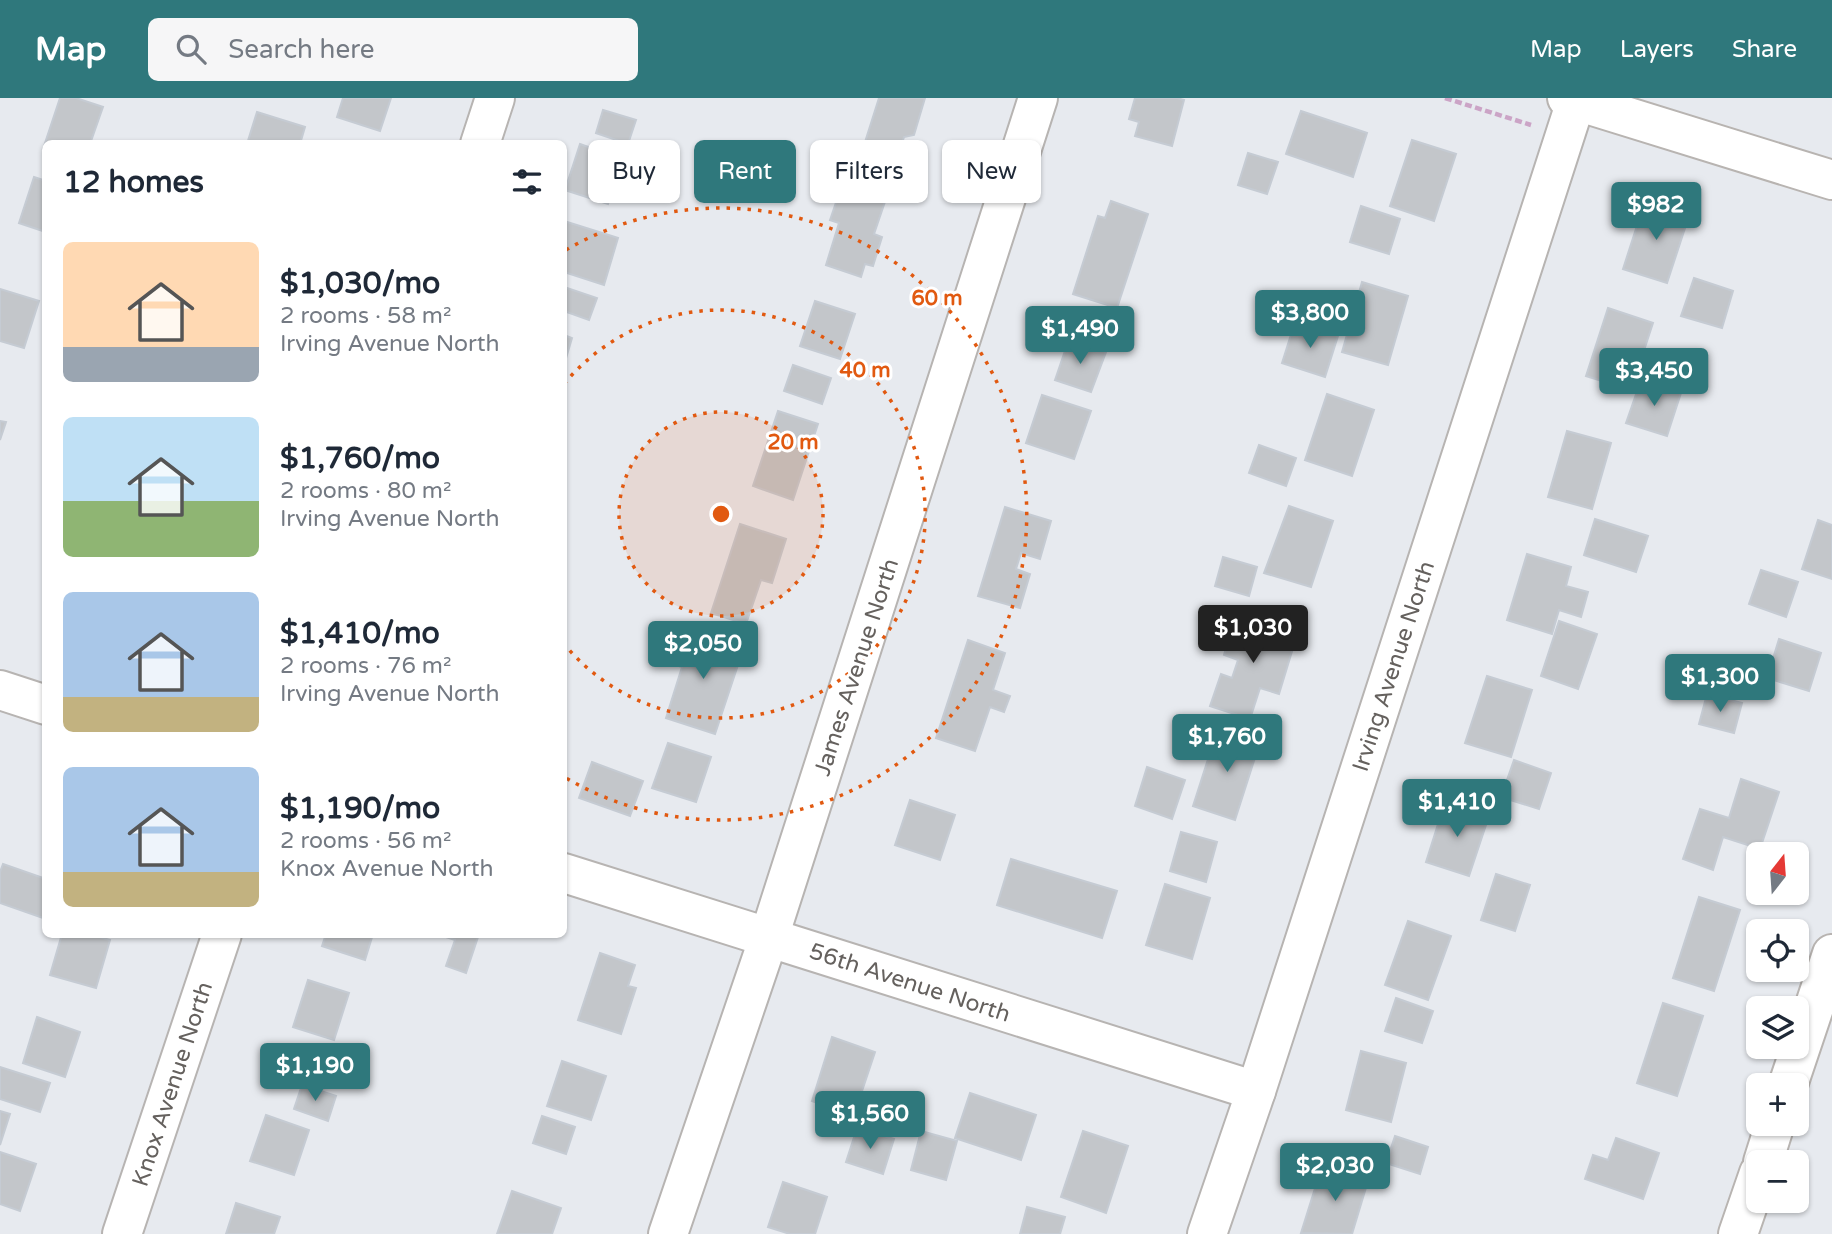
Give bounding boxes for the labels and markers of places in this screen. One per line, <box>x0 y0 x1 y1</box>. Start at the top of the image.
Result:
pin: $982 <box>1615 183 1697 242</box>
pin: $3,800 <box>1253 290 1367 350</box>
pin: $1,490 <box>1023 306 1137 366</box>
pin: $3,450 <box>1597 348 1711 408</box>
centre of rings <box>709 502 733 526</box>
pin: $1,030 <box>1196 606 1310 665</box>
pin: $2,050 <box>646 622 760 681</box>
pin: $1,300 <box>1663 654 1777 714</box>
pin: $1,760 <box>1170 714 1284 774</box>
pin: $1,410 <box>1400 780 1514 839</box>
pin: $1,190 <box>258 1044 372 1103</box>
pin: $1,560 <box>813 1091 927 1151</box>
pin: $2,030 <box>1278 1144 1392 1203</box>

